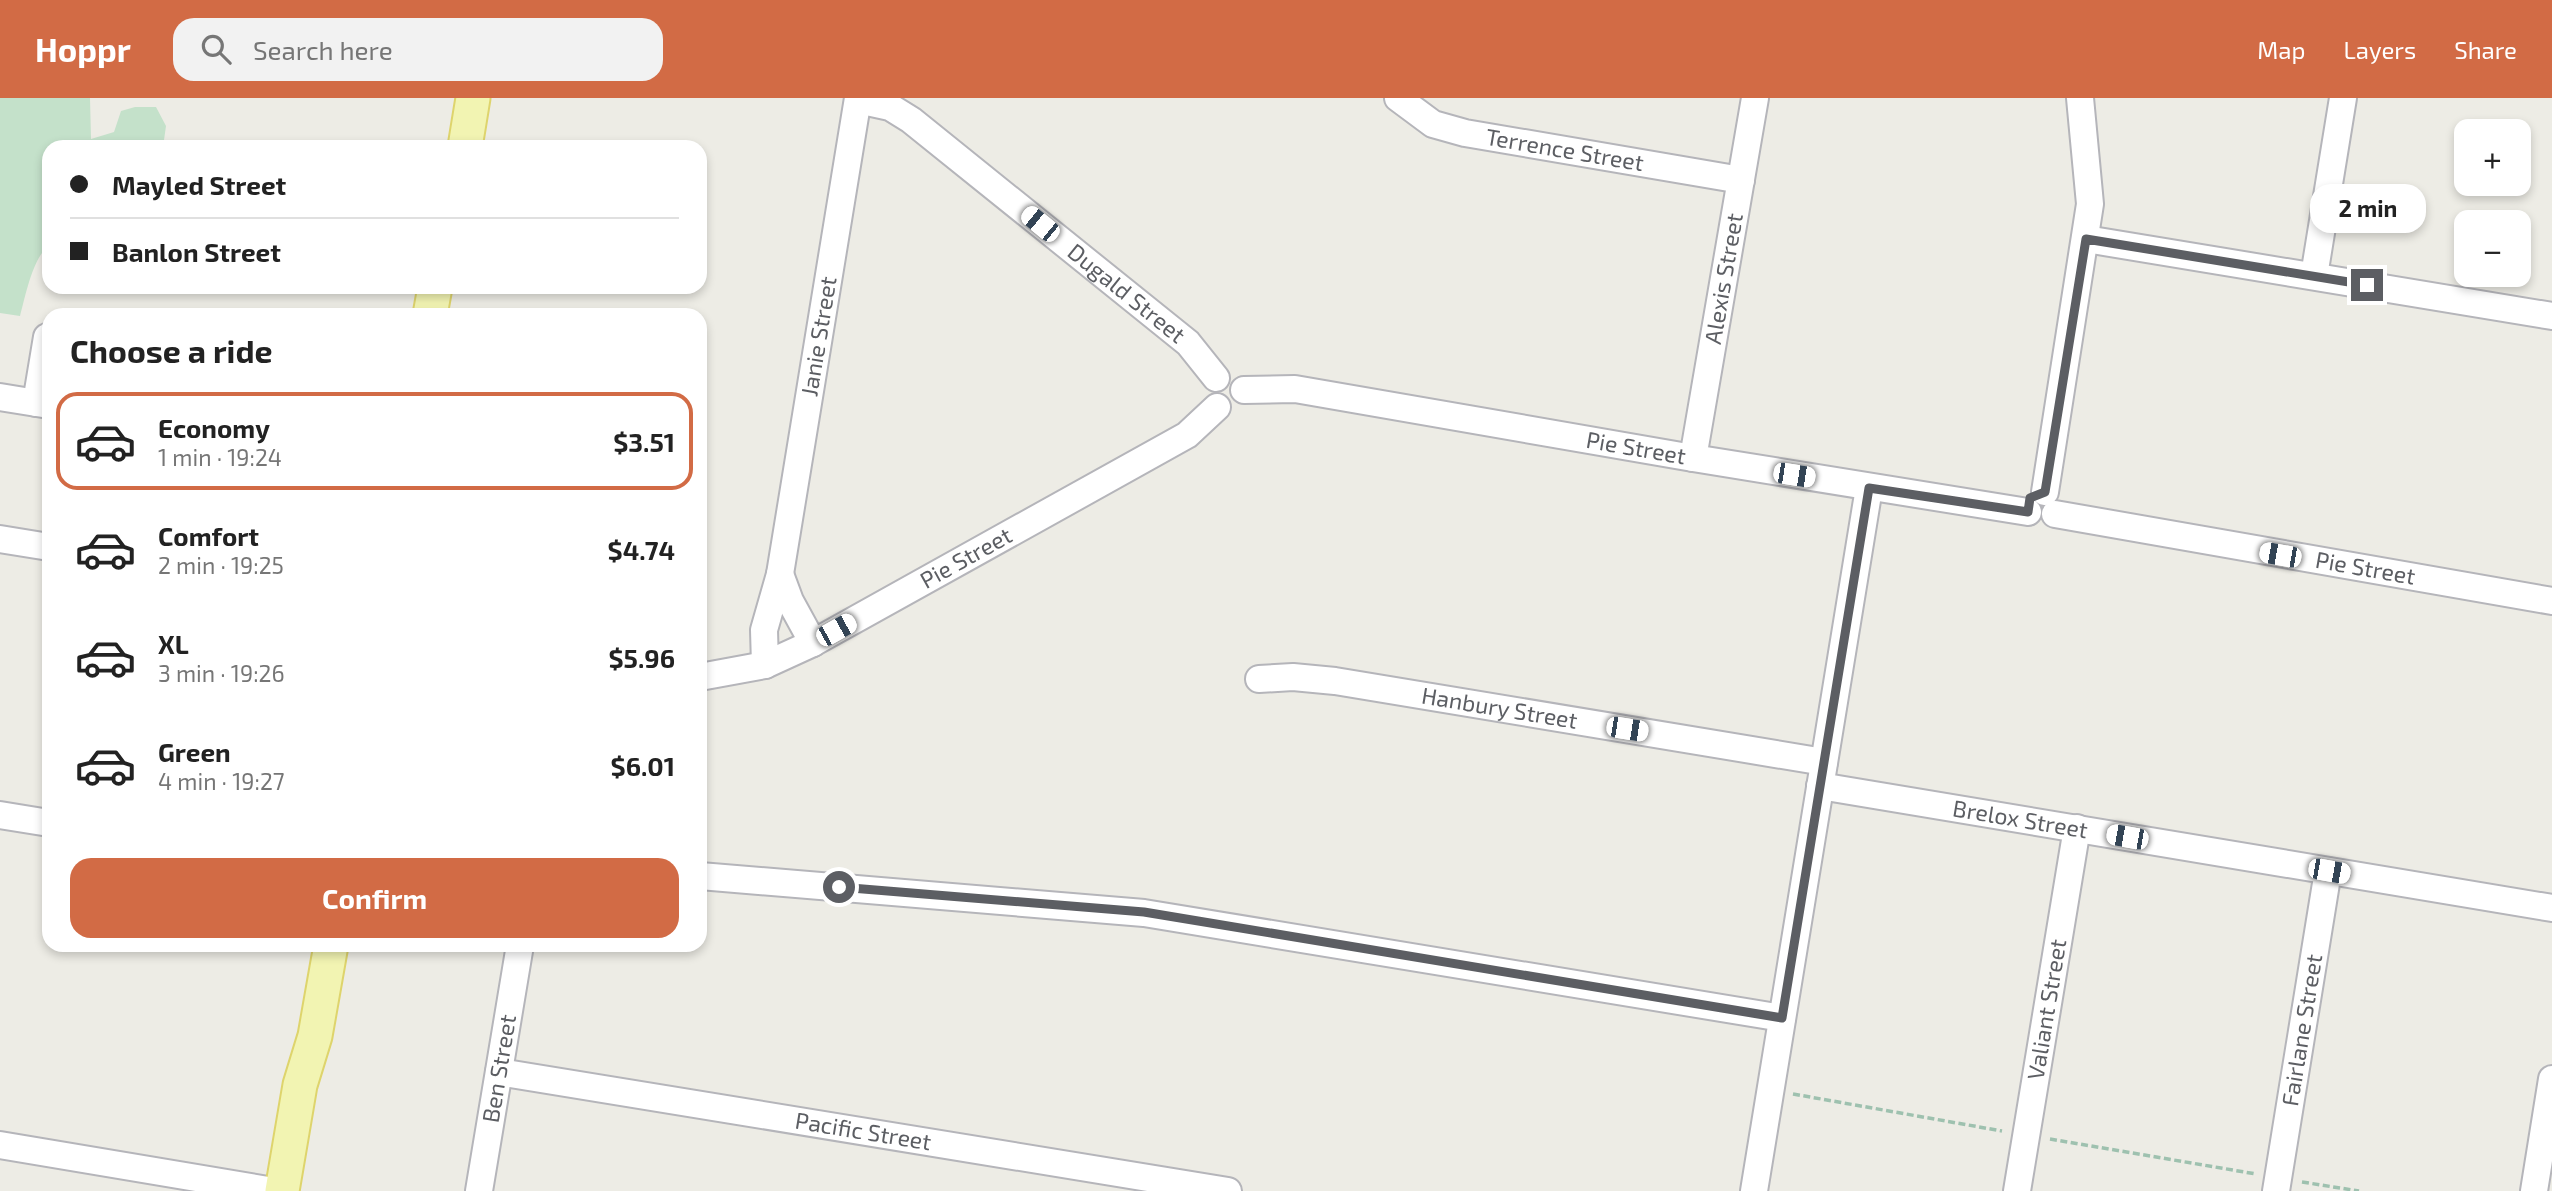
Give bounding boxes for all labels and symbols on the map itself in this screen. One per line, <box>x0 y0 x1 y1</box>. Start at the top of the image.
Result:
street label: Terrence Street <box>1484 122 1646 176</box>
callout: 2 min <box>2309 184 2425 232</box>
car <box>1018 203 1063 245</box>
street label: Alexis Street <box>1698 211 1748 346</box>
street label: Dugald Street <box>1063 237 1192 349</box>
route end <box>2351 269 2383 301</box>
street label: Janie Street <box>794 274 842 398</box>
street label: Pie Street <box>1584 425 1688 470</box>
car <box>1772 461 1817 489</box>
street label: Pie Street <box>915 520 1017 594</box>
car <box>2258 541 2303 569</box>
street label: Pie Street <box>2313 545 2418 590</box>
car <box>813 611 860 649</box>
street label: Hanbury Street <box>1420 681 1580 734</box>
car <box>1605 715 1650 743</box>
street label: Brelox Street <box>1951 793 2090 843</box>
car <box>2105 823 2150 851</box>
car <box>2307 857 2352 885</box>
route start <box>823 871 855 903</box>
street label: Valiant Street <box>2021 937 2071 1082</box>
street label: Fairlane Street <box>2275 952 2327 1108</box>
street label: Ben Street <box>476 1012 521 1125</box>
street label: Pacific Street <box>793 1106 934 1155</box>

